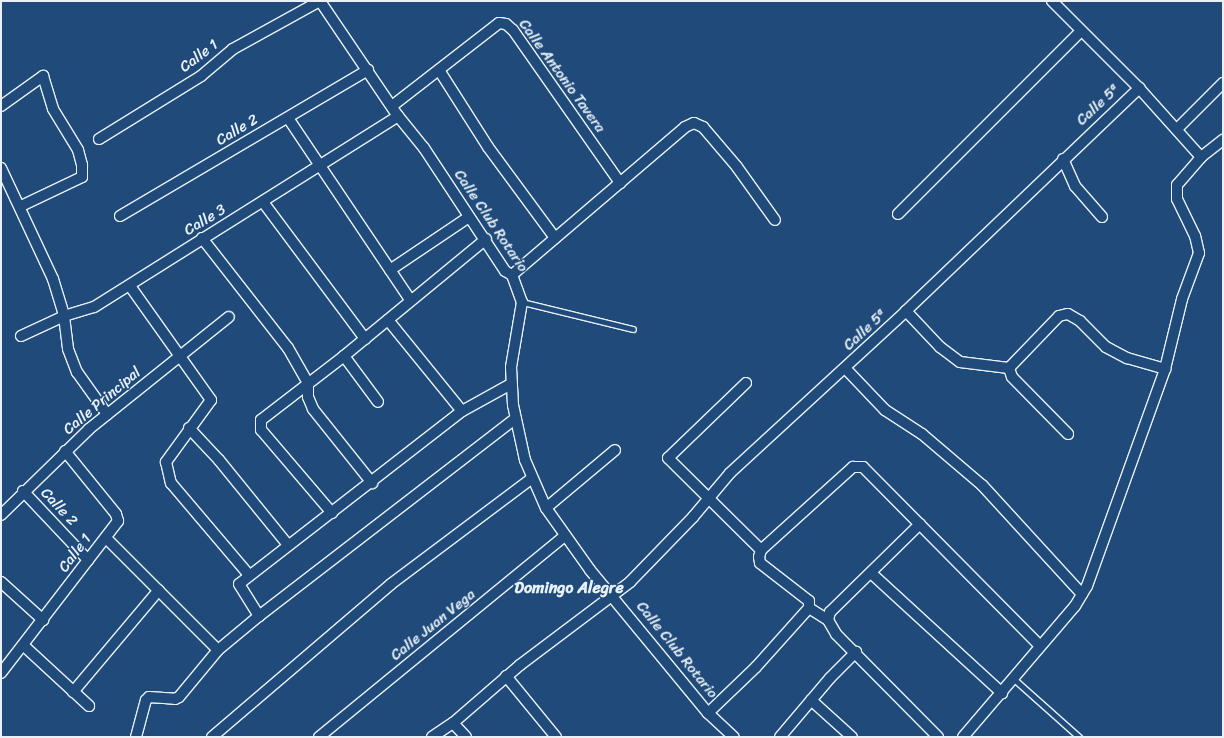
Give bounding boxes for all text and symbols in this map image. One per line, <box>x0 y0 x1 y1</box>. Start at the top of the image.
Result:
street label: Calle Antonio Tavera <box>515 16 609 136</box>
street label: Calle 1 <box>176 36 222 76</box>
street label: Calle 5ª <box>1073 81 1123 129</box>
street label: Calle 2 <box>213 111 261 149</box>
street label: Calle Club Rotario <box>450 166 532 276</box>
street label: Calle 3 <box>181 201 229 239</box>
street label: Calle 5ª <box>840 306 890 354</box>
street label: Calle Principal <box>59 363 145 439</box>
street label: Calle 2 <box>37 484 81 530</box>
street label: Calle 1 <box>55 530 95 576</box>
district label: Domingo Alegre <box>514 578 624 598</box>
street label: Calle Juan Vega <box>388 586 478 664</box>
street label: Calle Club Rotario <box>632 598 722 702</box>

